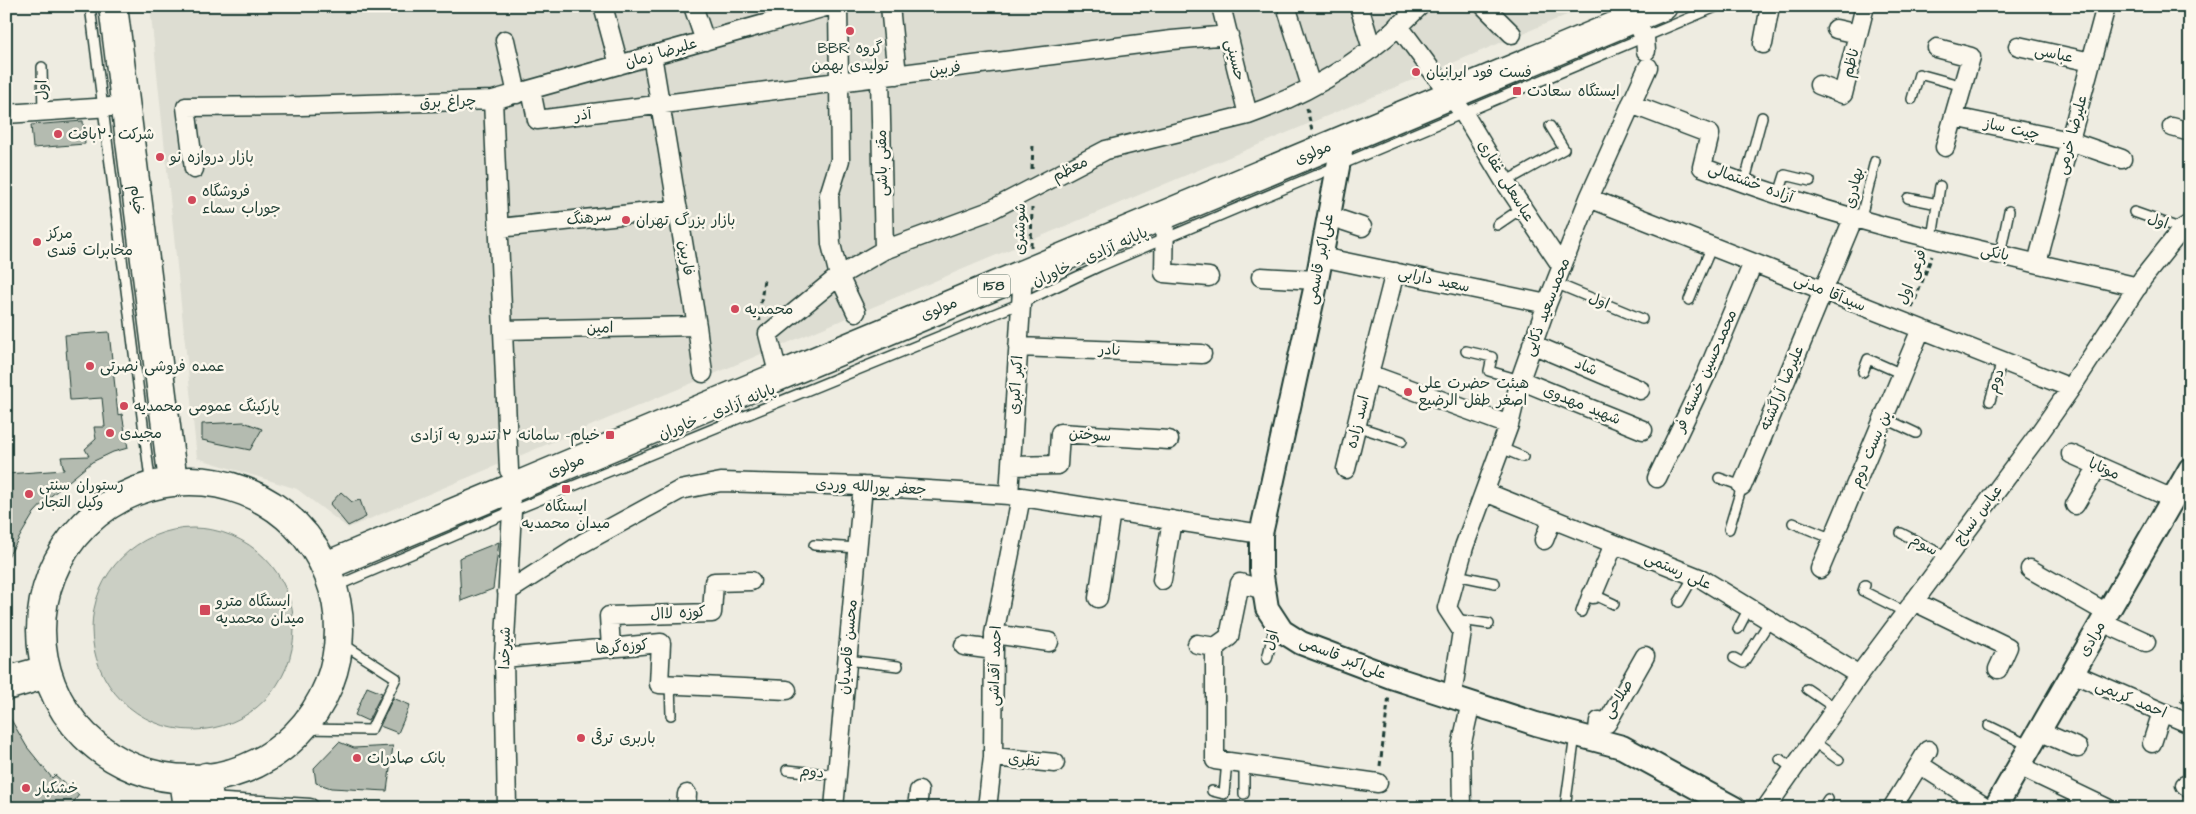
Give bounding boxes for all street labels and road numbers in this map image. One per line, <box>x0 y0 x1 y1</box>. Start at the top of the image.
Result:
street label: علیرضا زمان <box>623 33 699 73</box>
street label: حسینی <box>1220 37 1250 83</box>
street label: عباسی <box>2033 40 2075 68</box>
street label: ناظم <box>1837 46 1866 80</box>
street label: فربین <box>928 57 962 81</box>
street label: اول <box>31 79 53 101</box>
street label: چراغ برق <box>419 91 477 113</box>
street label: علیرضا خرمی <box>2051 93 2093 177</box>
street label: آذر <box>572 103 594 127</box>
street label: چیت ساز <box>1981 113 2042 145</box>
street label: مقنی باشی <box>871 129 893 197</box>
street label: مولوی <box>1291 136 1335 170</box>
street label: عباسعلی غفاری <box>1472 136 1540 226</box>
street label: معظم <box>1048 151 1092 188</box>
street label: آزاده خشتمالی <box>1706 158 1798 209</box>
street label: بهادری <box>1839 165 1869 211</box>
street label: خیام <box>125 184 149 216</box>
street label: شوشتری <box>1009 203 1031 255</box>
street label: سرهنگ <box>565 205 613 231</box>
street label: اول <box>2145 208 2171 234</box>
street label: علی‌اکبر قاسمی <box>1301 212 1339 306</box>
street label: پایانه آزادی - خاوران <box>1029 222 1151 292</box>
street label: فاربین <box>673 239 699 277</box>
street label: بانکی <box>1979 240 2011 266</box>
street label: فرعی اول <box>1892 246 1932 308</box>
street label: محمدسعید ذکایی <box>1519 255 1575 359</box>
street label: سعید دارابی <box>1396 262 1472 298</box>
street label: سیدآقا مدنی <box>1791 269 1869 317</box>
road number: 158 <box>978 274 1010 298</box>
street label: اول <box>1585 287 1613 315</box>
street label: مولوی <box>917 292 961 326</box>
street label: محمدحسین خسته فر <box>1669 306 1742 437</box>
street label: امین <box>586 317 614 339</box>
street label: نادر <box>1097 339 1122 361</box>
street label: علیرضا آراگشته <box>1755 343 1809 433</box>
street label: شاد <box>1571 353 1601 381</box>
street label: اکبر اکبری <box>1003 355 1029 415</box>
street label: دوم <box>1982 366 2011 396</box>
street label: پایانه آزادی - خاوران <box>655 379 779 445</box>
street label: شهید مهدوی <box>1540 380 1624 430</box>
street label: اسد زاده <box>1341 393 1375 451</box>
street label: بن بست دوم <box>1845 407 1898 491</box>
street label: سوختن <box>1068 423 1112 447</box>
street label: مولوی <box>544 449 588 483</box>
street label: موتابا <box>2085 453 2123 485</box>
street label: جعفر پورالله وردی <box>815 474 927 500</box>
street label: عباس نساج <box>1949 481 2007 549</box>
street label: سوم <box>1906 529 1942 562</box>
street label: علی رستمی <box>1641 547 1715 595</box>
street label: محسن قاصدیان <box>833 598 863 696</box>
street label: کوزه لاال <box>650 601 706 625</box>
street label: مرادی <box>2073 617 2111 661</box>
street label: احمد آقداشی <box>983 625 1007 707</box>
street label: شیرخدا <box>494 626 516 670</box>
street label: اول <box>1258 627 1284 653</box>
street label: علی‌اکبر قاسمی <box>1297 631 1389 685</box>
street label: کوزه‌گرها <box>595 634 649 660</box>
street label: احمد کریمی <box>2092 675 2170 723</box>
street label: صلاحی <box>1598 676 1638 722</box>
street label: نظری <box>1007 748 1041 772</box>
street label: دوم <box>799 760 825 785</box>

